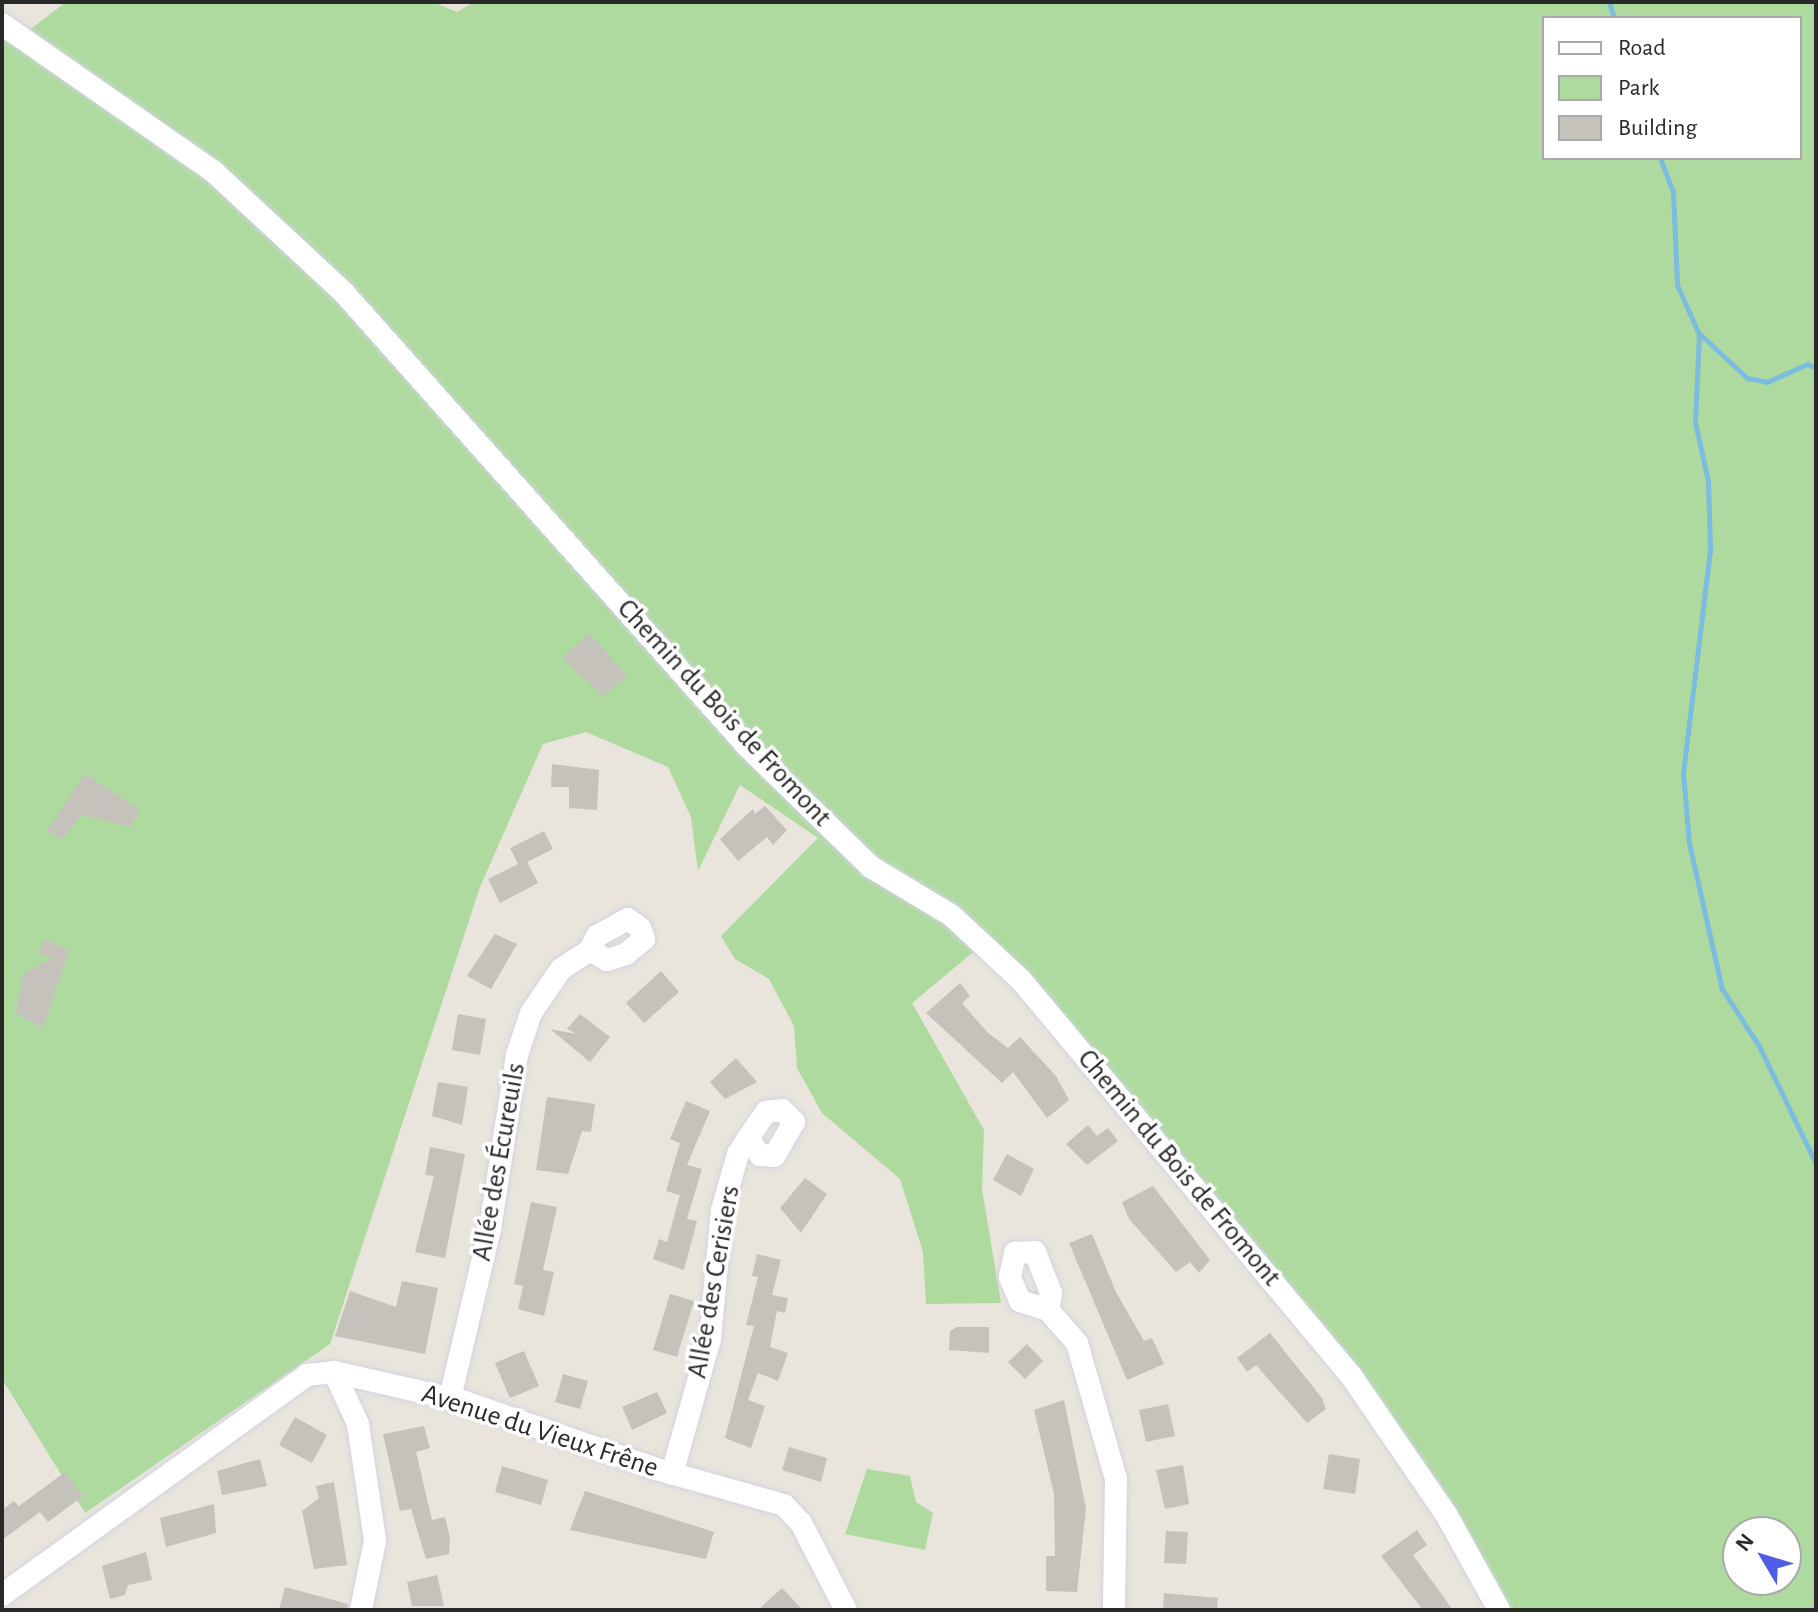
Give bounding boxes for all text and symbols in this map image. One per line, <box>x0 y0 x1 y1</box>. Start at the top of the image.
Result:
legend <box>1542 16 1802 160</box>
text: Road <box>1618 36 1666 60</box>
text: Park <box>1618 76 1659 100</box>
text: Building <box>1618 116 1697 140</box>
street label: Chemin du Bois de Fromont <box>610 592 838 834</box>
street label: Chemin du Bois de Fromont <box>1070 1043 1288 1293</box>
street label: Allée des Écureuils <box>465 1060 533 1264</box>
street label: Allée des Cerisiers <box>681 1183 747 1381</box>
street label: Avenue du Vieux Frêne <box>418 1377 662 1485</box>
north arrow <box>1722 1516 1802 1596</box>
text: N <box>1731 1530 1758 1555</box>

